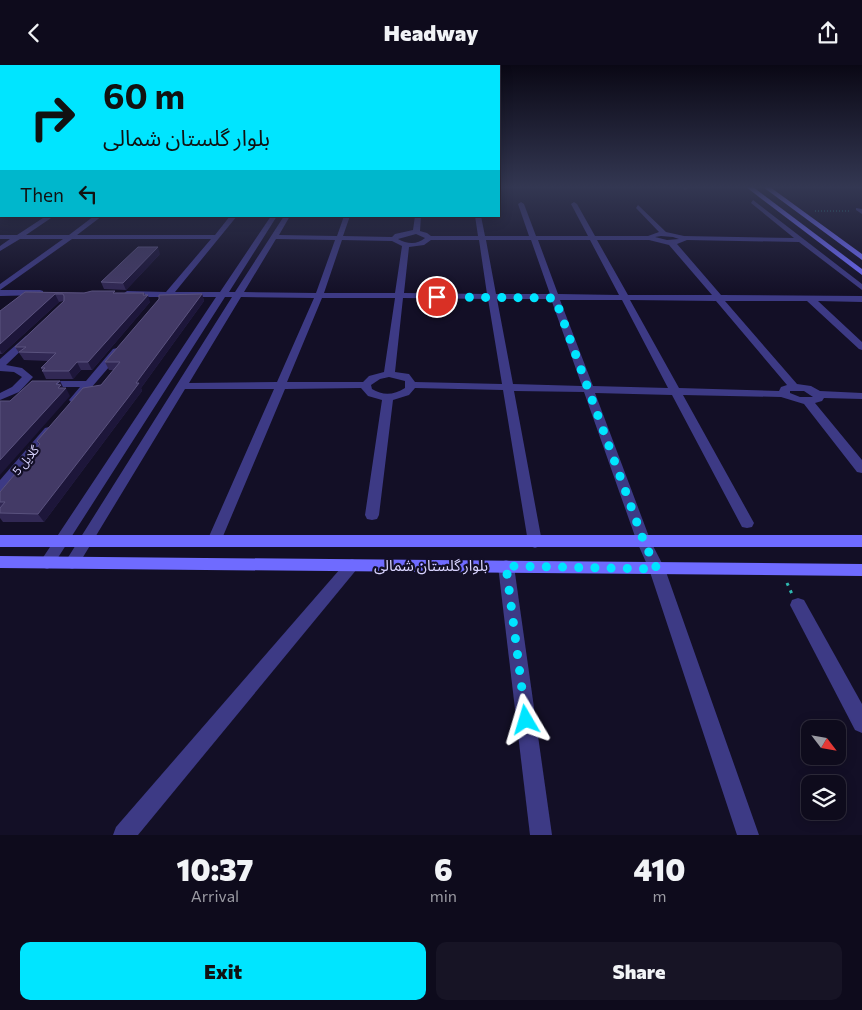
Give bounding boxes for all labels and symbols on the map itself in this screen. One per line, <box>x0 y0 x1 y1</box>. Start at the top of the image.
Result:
pin <box>416 276 458 318</box>
street label: گلایل 5 <box>9 442 43 478</box>
street label: بلوار گلستان شمالی <box>374 556 488 575</box>
position arrow <box>499 693 551 745</box>
north arrow <box>801 720 846 765</box>

